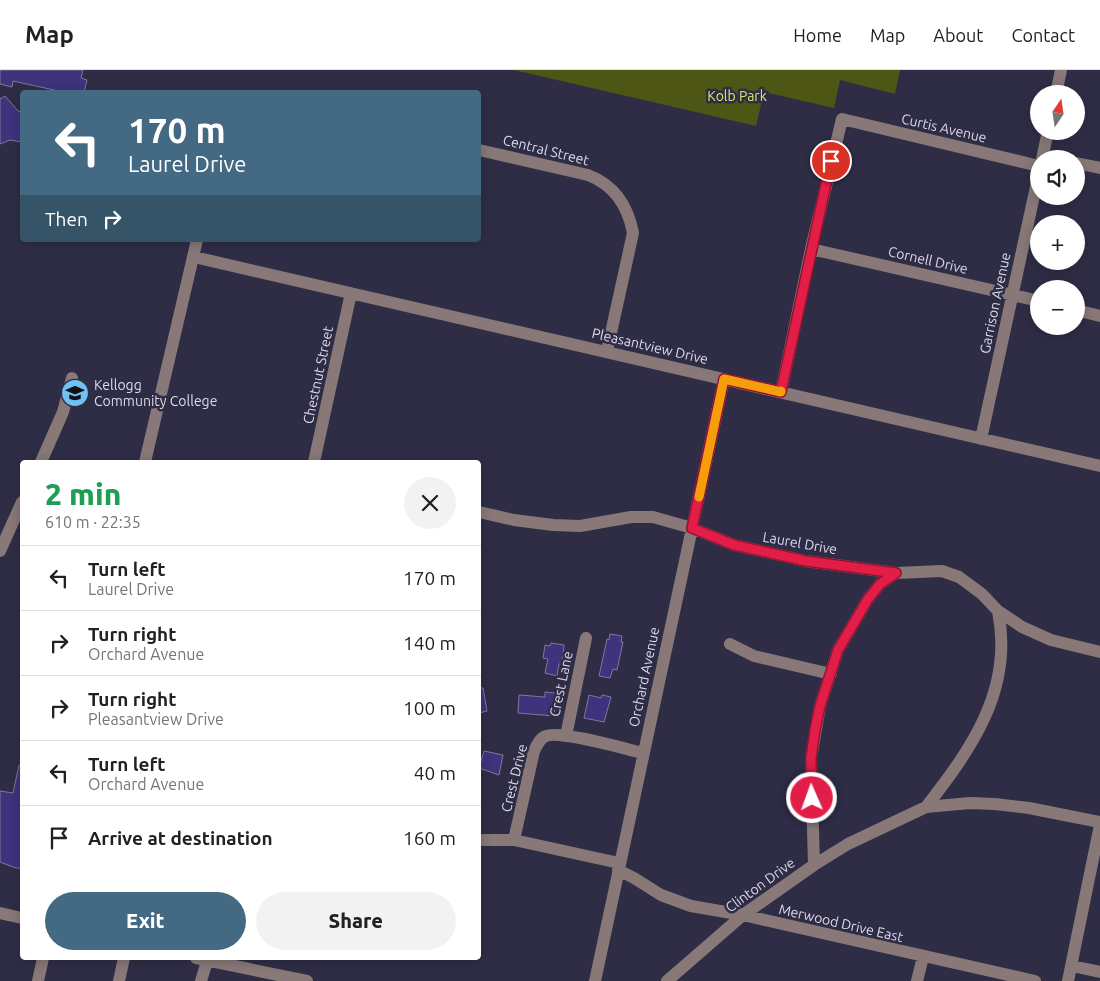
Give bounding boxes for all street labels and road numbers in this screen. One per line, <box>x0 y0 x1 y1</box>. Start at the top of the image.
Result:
street label: Curtis Avenue <box>900 110 988 146</box>
street label: Central Street <box>501 132 591 169</box>
street label: Cornell Drive <box>887 243 969 277</box>
street label: Garrison Avenue <box>976 251 1014 355</box>
street label: Chestnut Street <box>300 324 336 425</box>
street label: Pleasantview Drive <box>590 325 710 367</box>
street label: Laurel Drive <box>762 529 838 557</box>
street label: Orchard Avenue <box>626 626 662 728</box>
street label: Crest Lane <box>546 650 576 718</box>
street label: Crest Drive <box>498 742 530 814</box>
street label: Clinton Drive <box>722 855 798 915</box>
street label: Merwood Drive East <box>777 901 905 945</box>

